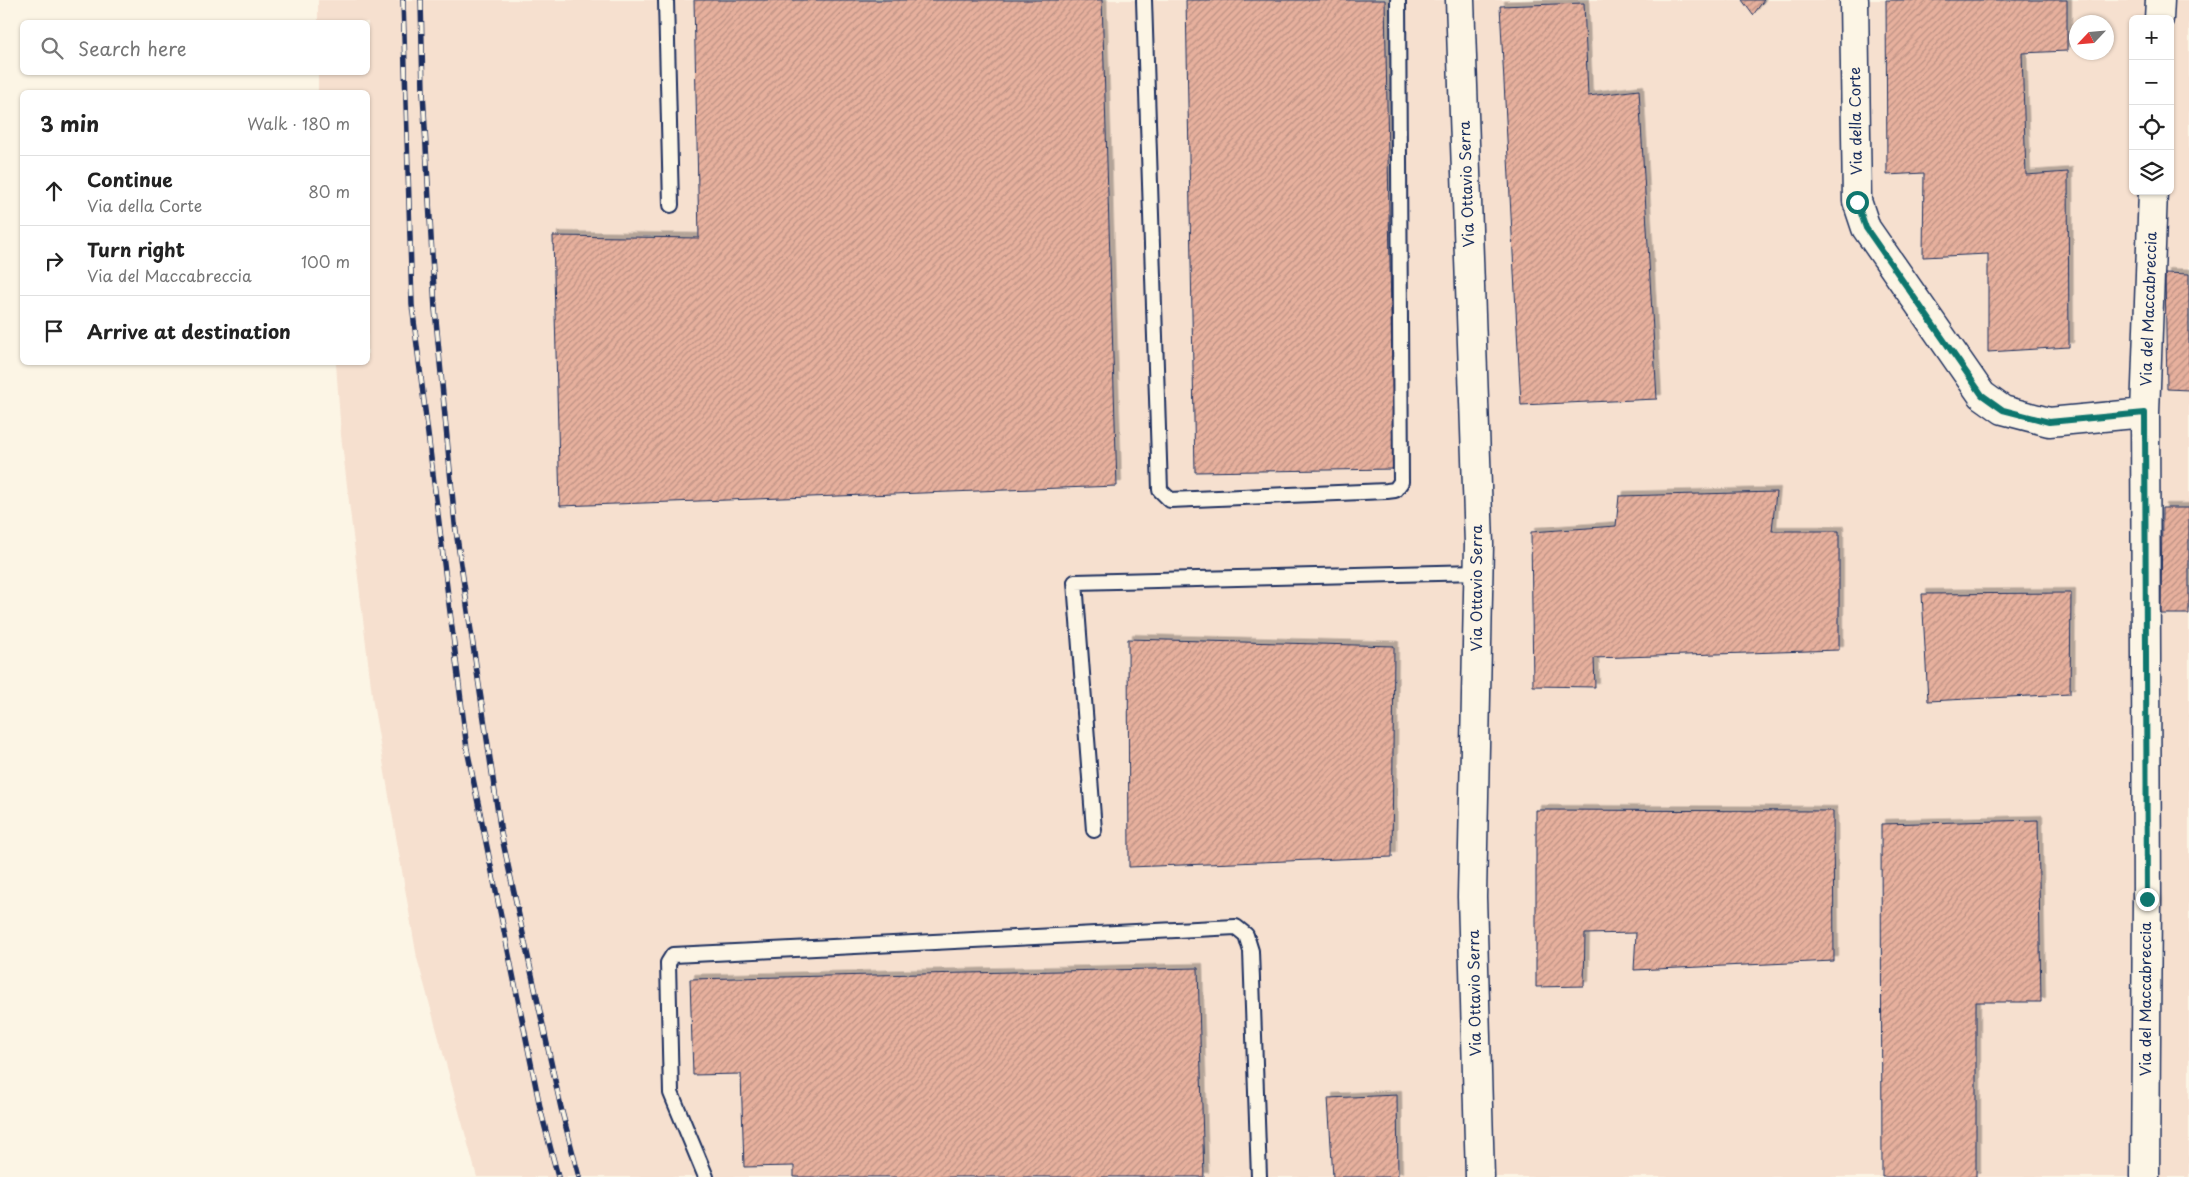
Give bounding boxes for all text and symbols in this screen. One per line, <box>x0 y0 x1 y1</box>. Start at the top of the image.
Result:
north arrow <box>2069 15 2114 60</box>
map controls <box>2129 15 2174 195</box>
button: + <box>2129 15 2174 60</box>
search box <box>20 20 370 75</box>
icon: search <box>38 34 66 62</box>
text: Search here <box>78 34 187 62</box>
button: − <box>2129 60 2174 105</box>
street label: Via della Corte <box>1842 67 1867 175</box>
button: locate <box>2129 105 2174 150</box>
text: 3 min <box>40 107 99 139</box>
text: Walk · 180 m <box>247 111 350 135</box>
street label: Via Ottavio Serra <box>1452 119 1479 248</box>
button: layers <box>2129 150 2174 195</box>
text: Continue <box>87 165 173 193</box>
icon: ahead <box>40 177 68 205</box>
text: 80 m <box>308 179 350 203</box>
route start <box>1846 191 1869 214</box>
text: Via della Corte <box>87 193 202 217</box>
street label: Via del Maccabreccia <box>2133 230 2162 387</box>
text: Turn right <box>87 235 185 263</box>
icon: right <box>40 247 68 275</box>
text: 100 m <box>301 249 350 273</box>
text: Via del Maccabreccia <box>87 263 252 287</box>
icon: arrive <box>40 317 68 345</box>
text: Arrive at destination <box>87 317 291 345</box>
street label: Via Ottavio Serra <box>1464 524 1487 651</box>
route end <box>2136 888 2159 911</box>
street label: Via del Maccabreccia <box>2133 921 2156 1076</box>
street label: Via Ottavio Serra <box>1461 929 1486 1057</box>

